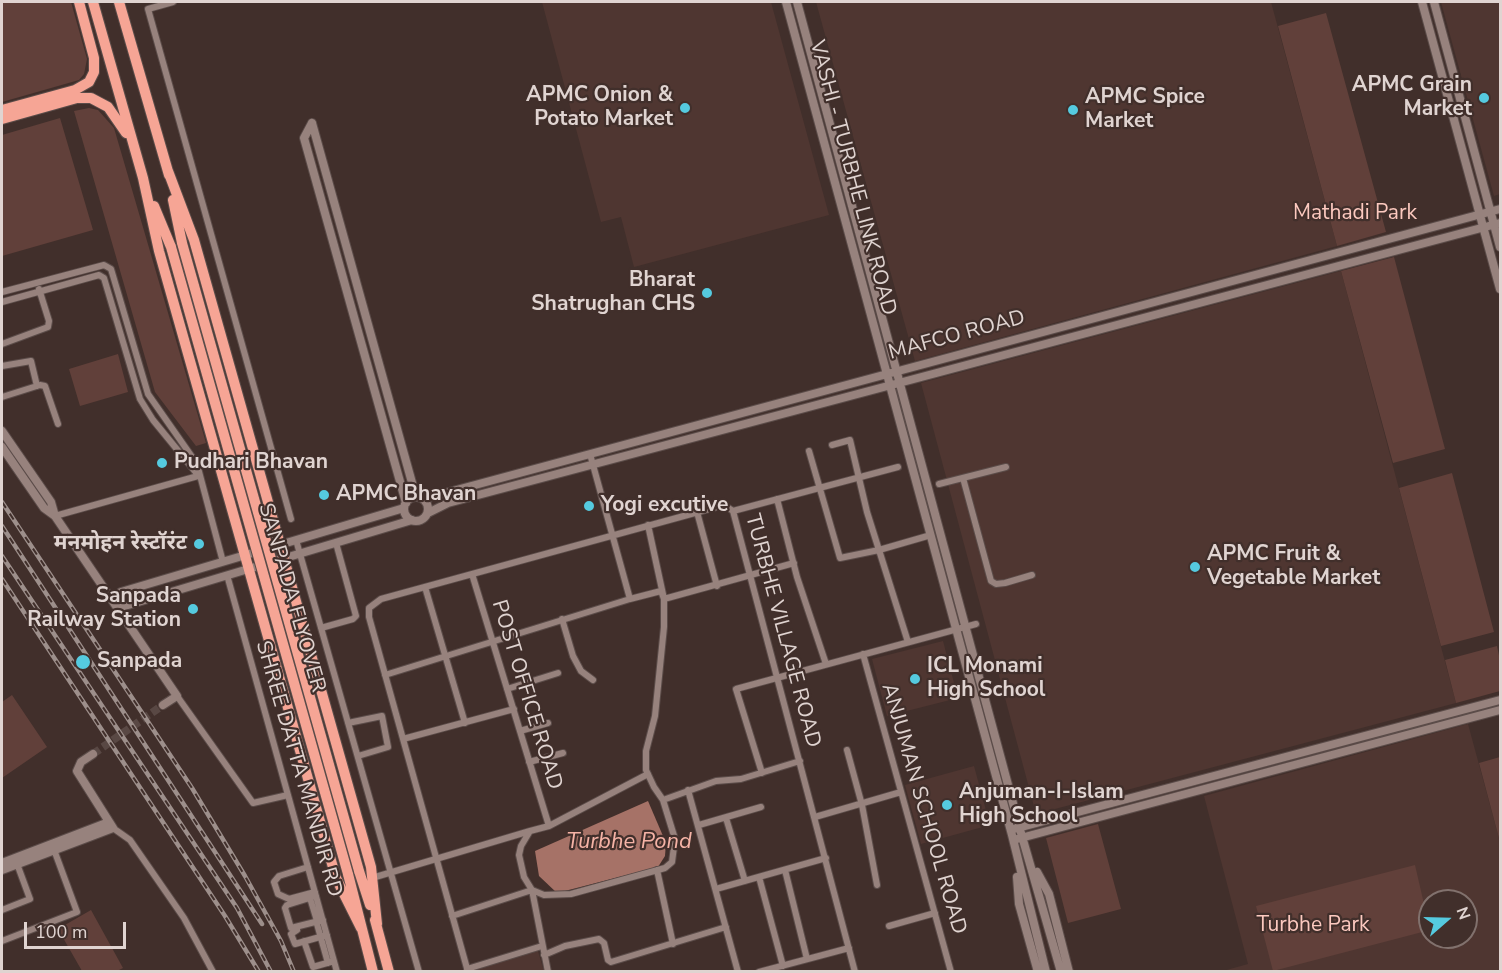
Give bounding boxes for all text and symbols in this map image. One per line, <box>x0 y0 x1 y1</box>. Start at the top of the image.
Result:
street label: VASHI - TURBHE LINK ROAD <box>803 38 901 318</box>
place label: APMC Grain Market <box>1352 73 1472 123</box>
place label: APMC Onion & Potato Market <box>526 83 673 133</box>
place label: APMC Spice Market <box>1085 85 1205 135</box>
marker: APMC Grain Market <box>1477 91 1491 105</box>
marker: APMC Onion & Potato Market <box>678 101 692 115</box>
marker: APMC Spice Market <box>1066 103 1080 117</box>
park label: Mathadi Park <box>1293 201 1417 227</box>
place label: Bharat Shatrughan CHS <box>531 268 695 318</box>
marker: Bharat Shatrughan CHS <box>700 286 714 300</box>
street label: MAFCO ROAD <box>886 306 1028 366</box>
place label: Pudhari Bhavan <box>174 450 328 476</box>
marker: Pudhari Bhavan <box>155 456 169 470</box>
place label: APMC Bhavan <box>336 482 476 508</box>
marker: APMC Bhavan <box>317 488 331 502</box>
place label: Yogi excutive <box>601 493 728 519</box>
marker: Yogi excutive <box>582 499 596 513</box>
street label: SANPADA FLYOVER <box>252 501 330 695</box>
street label: TURBHE VILLAGE ROAD <box>739 512 825 750</box>
place label: मनमोहन रेस्टॉरंट <box>54 531 187 557</box>
marker: मनमोहन रेस्टॉरंट <box>192 537 206 551</box>
place label: APMC Fruit & Vegetable Market <box>1207 542 1380 592</box>
marker: APMC Fruit & Vegetable Market <box>1188 560 1202 574</box>
place label: Sanpada Railway Station <box>27 584 181 634</box>
street label: POST OFFICE ROAD <box>485 597 567 793</box>
marker: Sanpada Railway Station <box>186 602 200 616</box>
street label: SHREE DATTA MANDIR RD <box>249 638 347 900</box>
place label: Sanpada <box>97 649 182 675</box>
marker: Sanpada <box>74 653 92 671</box>
place label: ICL Monami High School <box>927 654 1046 704</box>
marker: ICL Monami High School <box>908 672 922 686</box>
street label: ANJUMAN SCHOOL ROAD <box>875 681 971 937</box>
place label: Anjuman-I-Islam High School <box>959 780 1124 830</box>
marker: Anjuman-I-Islam High School <box>940 798 954 812</box>
water label: Turbhe Pond <box>566 830 692 856</box>
north arrow <box>1418 889 1478 949</box>
text: N <box>1451 904 1475 923</box>
scale bar <box>27 910 129 948</box>
park label: Turbhe Park <box>1256 913 1370 939</box>
text: 100 m <box>35 920 87 944</box>

